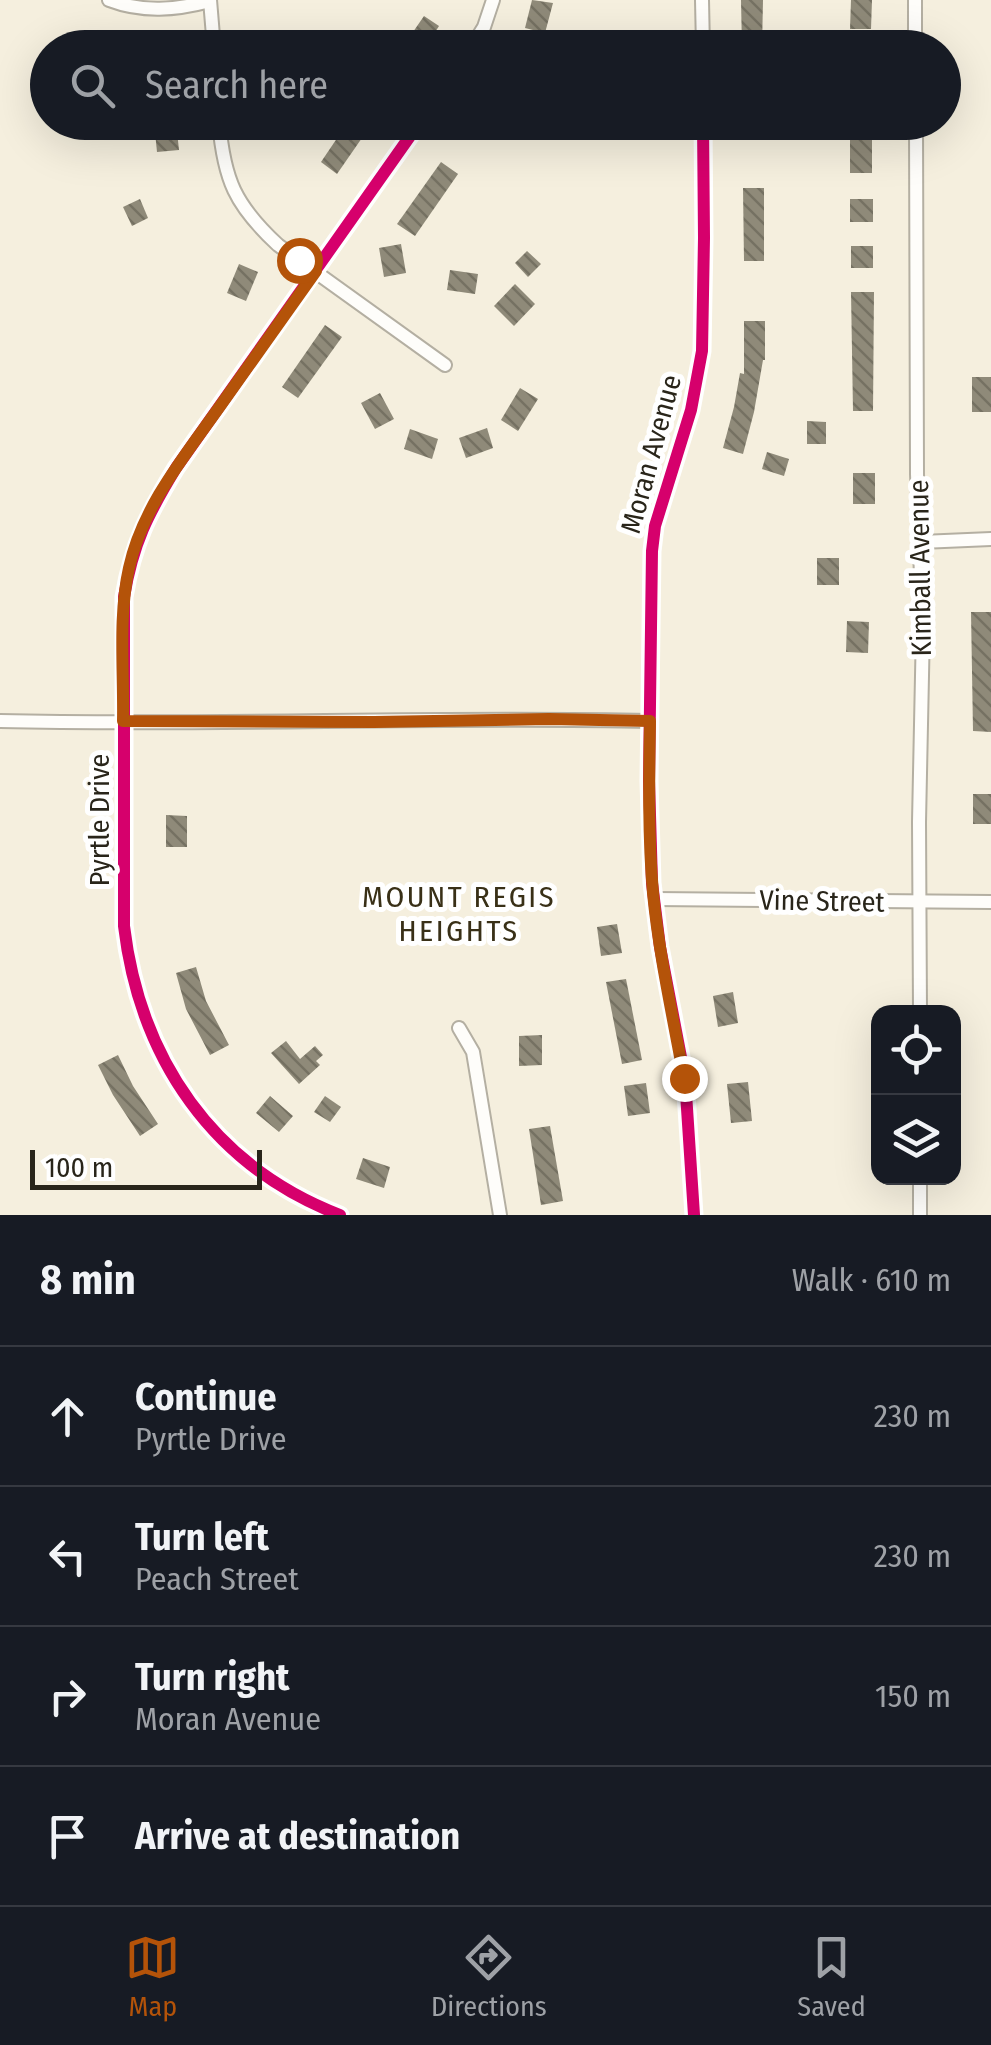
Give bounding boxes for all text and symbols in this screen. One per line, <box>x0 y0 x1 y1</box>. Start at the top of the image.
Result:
search box <box>30 30 961 140</box>
icon: search <box>65 58 120 113</box>
text: Search here <box>145 62 328 108</box>
route start <box>277 238 323 284</box>
street label: Moran Avenue <box>614 371 688 537</box>
street label: Kimball Avenue <box>902 479 938 657</box>
street label: Pyrtle Drive <box>83 754 116 886</box>
district label: MOUNT REGIS HEIGHTS <box>362 879 556 949</box>
street label: Vine Street <box>759 883 886 919</box>
map controls <box>871 1005 961 1185</box>
button: locate <box>871 1005 961 1095</box>
route end <box>662 1056 708 1102</box>
button: layers <box>871 1095 961 1185</box>
scale bar <box>30 1145 262 1190</box>
text: 100 m <box>45 1151 113 1184</box>
text: 8 min <box>40 1255 136 1305</box>
text: Walk · 610 m <box>792 1261 951 1299</box>
text: Continue <box>135 1374 276 1420</box>
icon: ahead <box>40 1389 95 1444</box>
text: 230 m <box>874 1397 951 1435</box>
text: Pyrtle Drive <box>135 1420 287 1458</box>
text: Turn left <box>135 1514 269 1560</box>
icon: left <box>40 1529 95 1584</box>
text: 230 m <box>874 1537 951 1575</box>
text: Peach Street <box>135 1560 299 1598</box>
text: Turn right <box>135 1654 289 1700</box>
icon: right <box>40 1669 95 1724</box>
text: 150 m <box>875 1677 951 1715</box>
text: Moran Avenue <box>135 1700 321 1738</box>
icon: arrive <box>40 1809 95 1864</box>
text: Arrive at destination <box>135 1813 460 1859</box>
tab: Map <box>125 1930 180 2023</box>
tab: Directions <box>431 1930 547 2023</box>
tab: Saved <box>797 1930 866 2023</box>

